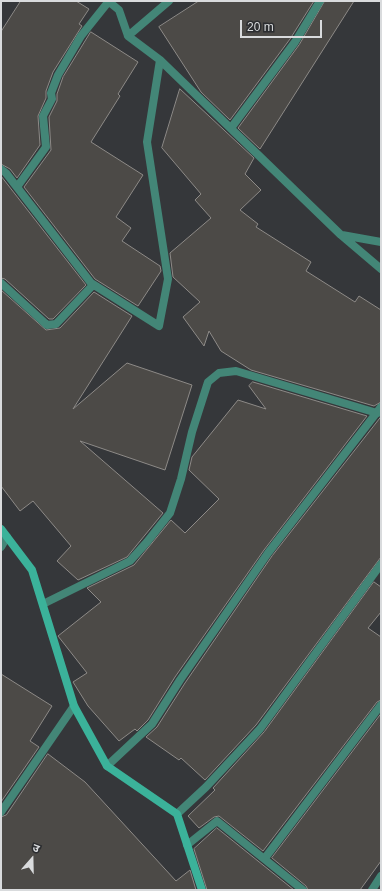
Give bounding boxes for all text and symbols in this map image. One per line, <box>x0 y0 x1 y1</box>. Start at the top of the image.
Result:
scale bar <box>242 12 324 38</box>
text: 20 m <box>247 20 274 34</box>
north arrow <box>12 839 52 879</box>
text: उ <box>31 841 41 854</box>

